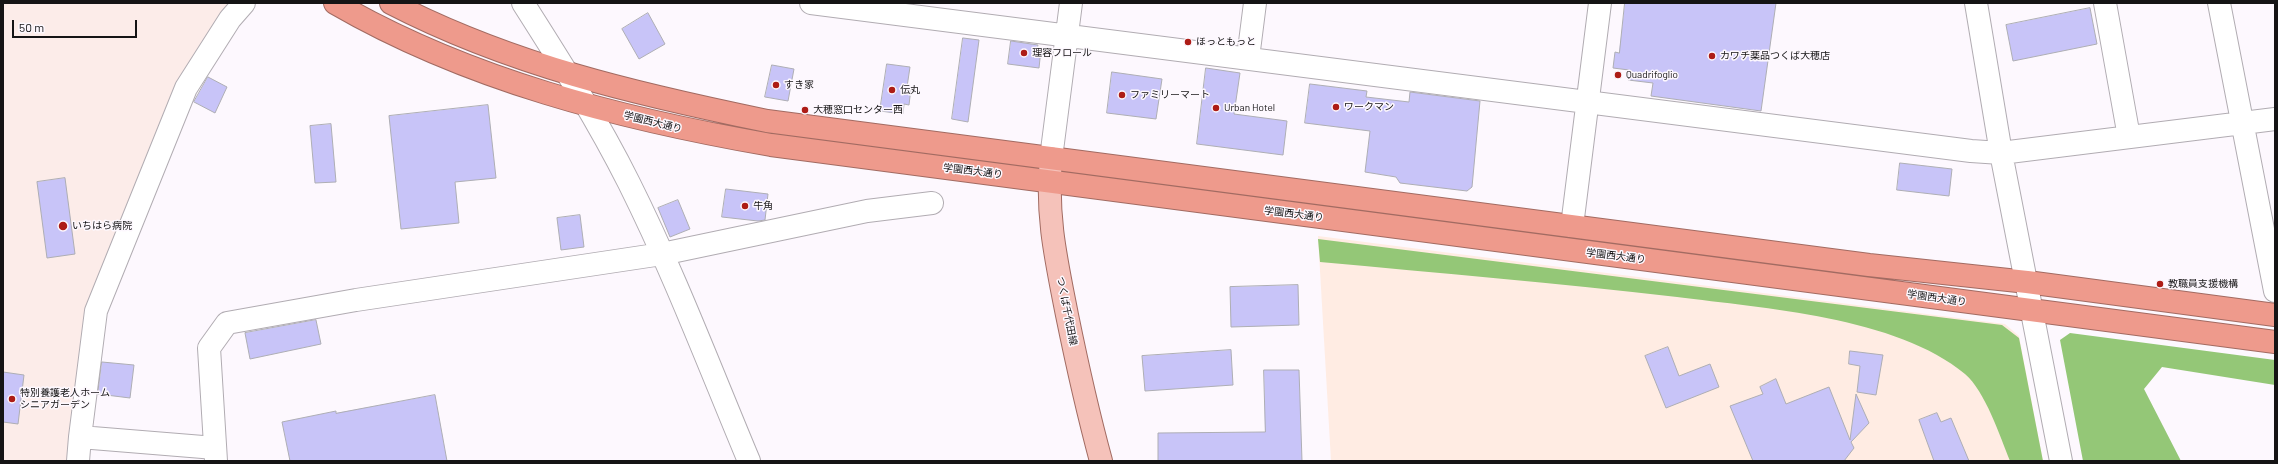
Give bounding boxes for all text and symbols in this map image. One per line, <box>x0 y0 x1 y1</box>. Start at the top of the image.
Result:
scale bar <box>14 12 139 38</box>
text: 50 m <box>19 20 44 34</box>
place label: ほっともっと <box>1196 36 1256 48</box>
marker: ほっともっと <box>1183 37 1193 47</box>
place label: 理容フロール <box>1032 47 1092 59</box>
marker: 理容フロール <box>1019 48 1029 58</box>
place label: カワチ薬品つくば大穂店 <box>1720 50 1830 62</box>
marker: カワチ薬品つくば大穂店 <box>1707 51 1717 61</box>
place label: Quadrifoglio <box>1626 69 1678 81</box>
marker: Quadrifoglio <box>1613 70 1623 80</box>
place label: すき家 <box>784 79 814 91</box>
marker: すき家 <box>771 80 781 90</box>
place label: 伝丸 <box>900 84 920 96</box>
marker: 伝丸 <box>887 85 897 95</box>
place label: ファミリーマート <box>1130 89 1210 101</box>
marker: ファミリーマート <box>1117 90 1127 100</box>
place label: ワークマン <box>1344 101 1394 113</box>
place label: Urban Hotel <box>1224 102 1275 114</box>
marker: ワークマン <box>1331 102 1341 112</box>
marker: Urban Hotel <box>1211 103 1221 113</box>
place label: 大穂窓口センター西 <box>813 104 903 116</box>
marker: 大穂窓口センター西 <box>800 105 810 115</box>
street label: 学園西大通り <box>622 109 684 135</box>
street label: 学園西大通り <box>942 161 1004 181</box>
place label: 牛角 <box>753 200 773 212</box>
marker: 牛角 <box>740 201 750 211</box>
street label: 学園西大通り <box>1263 204 1325 224</box>
marker: いちはら病院 <box>57 220 69 232</box>
place label: いちはら病院 <box>72 220 132 232</box>
street label: 学園西大通り <box>1585 246 1647 266</box>
street label: つくば千代田線 <box>1054 275 1080 347</box>
place label: 教職員支援機構 <box>2168 278 2238 290</box>
marker: 教職員支援機構 <box>2155 279 2165 289</box>
street label: 学園西大通り <box>1906 288 1968 308</box>
place label: 特別養護老人ホーム シニアガーデン <box>20 387 110 410</box>
marker: 特別養護老人ホーム シニアガーデン <box>7 394 17 404</box>

